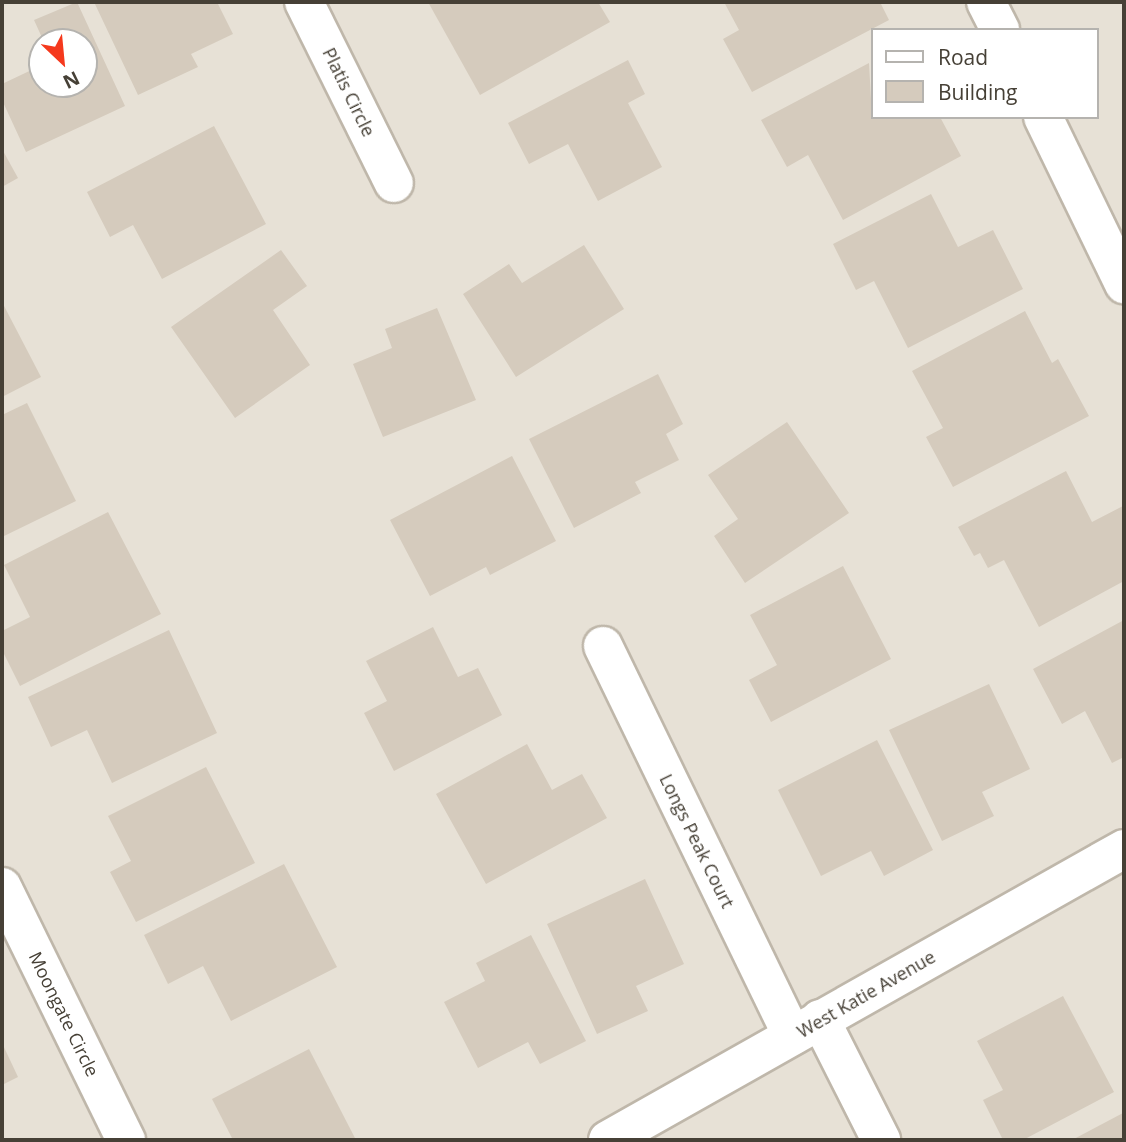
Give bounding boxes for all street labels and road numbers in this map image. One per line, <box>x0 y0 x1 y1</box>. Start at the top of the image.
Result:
street label: Platis Circle <box>318 44 380 140</box>
street label: Longs Peak Court <box>655 771 739 911</box>
street label: West Katie Avenue <box>793 946 939 1042</box>
street label: Moongate Circle <box>24 948 104 1080</box>

